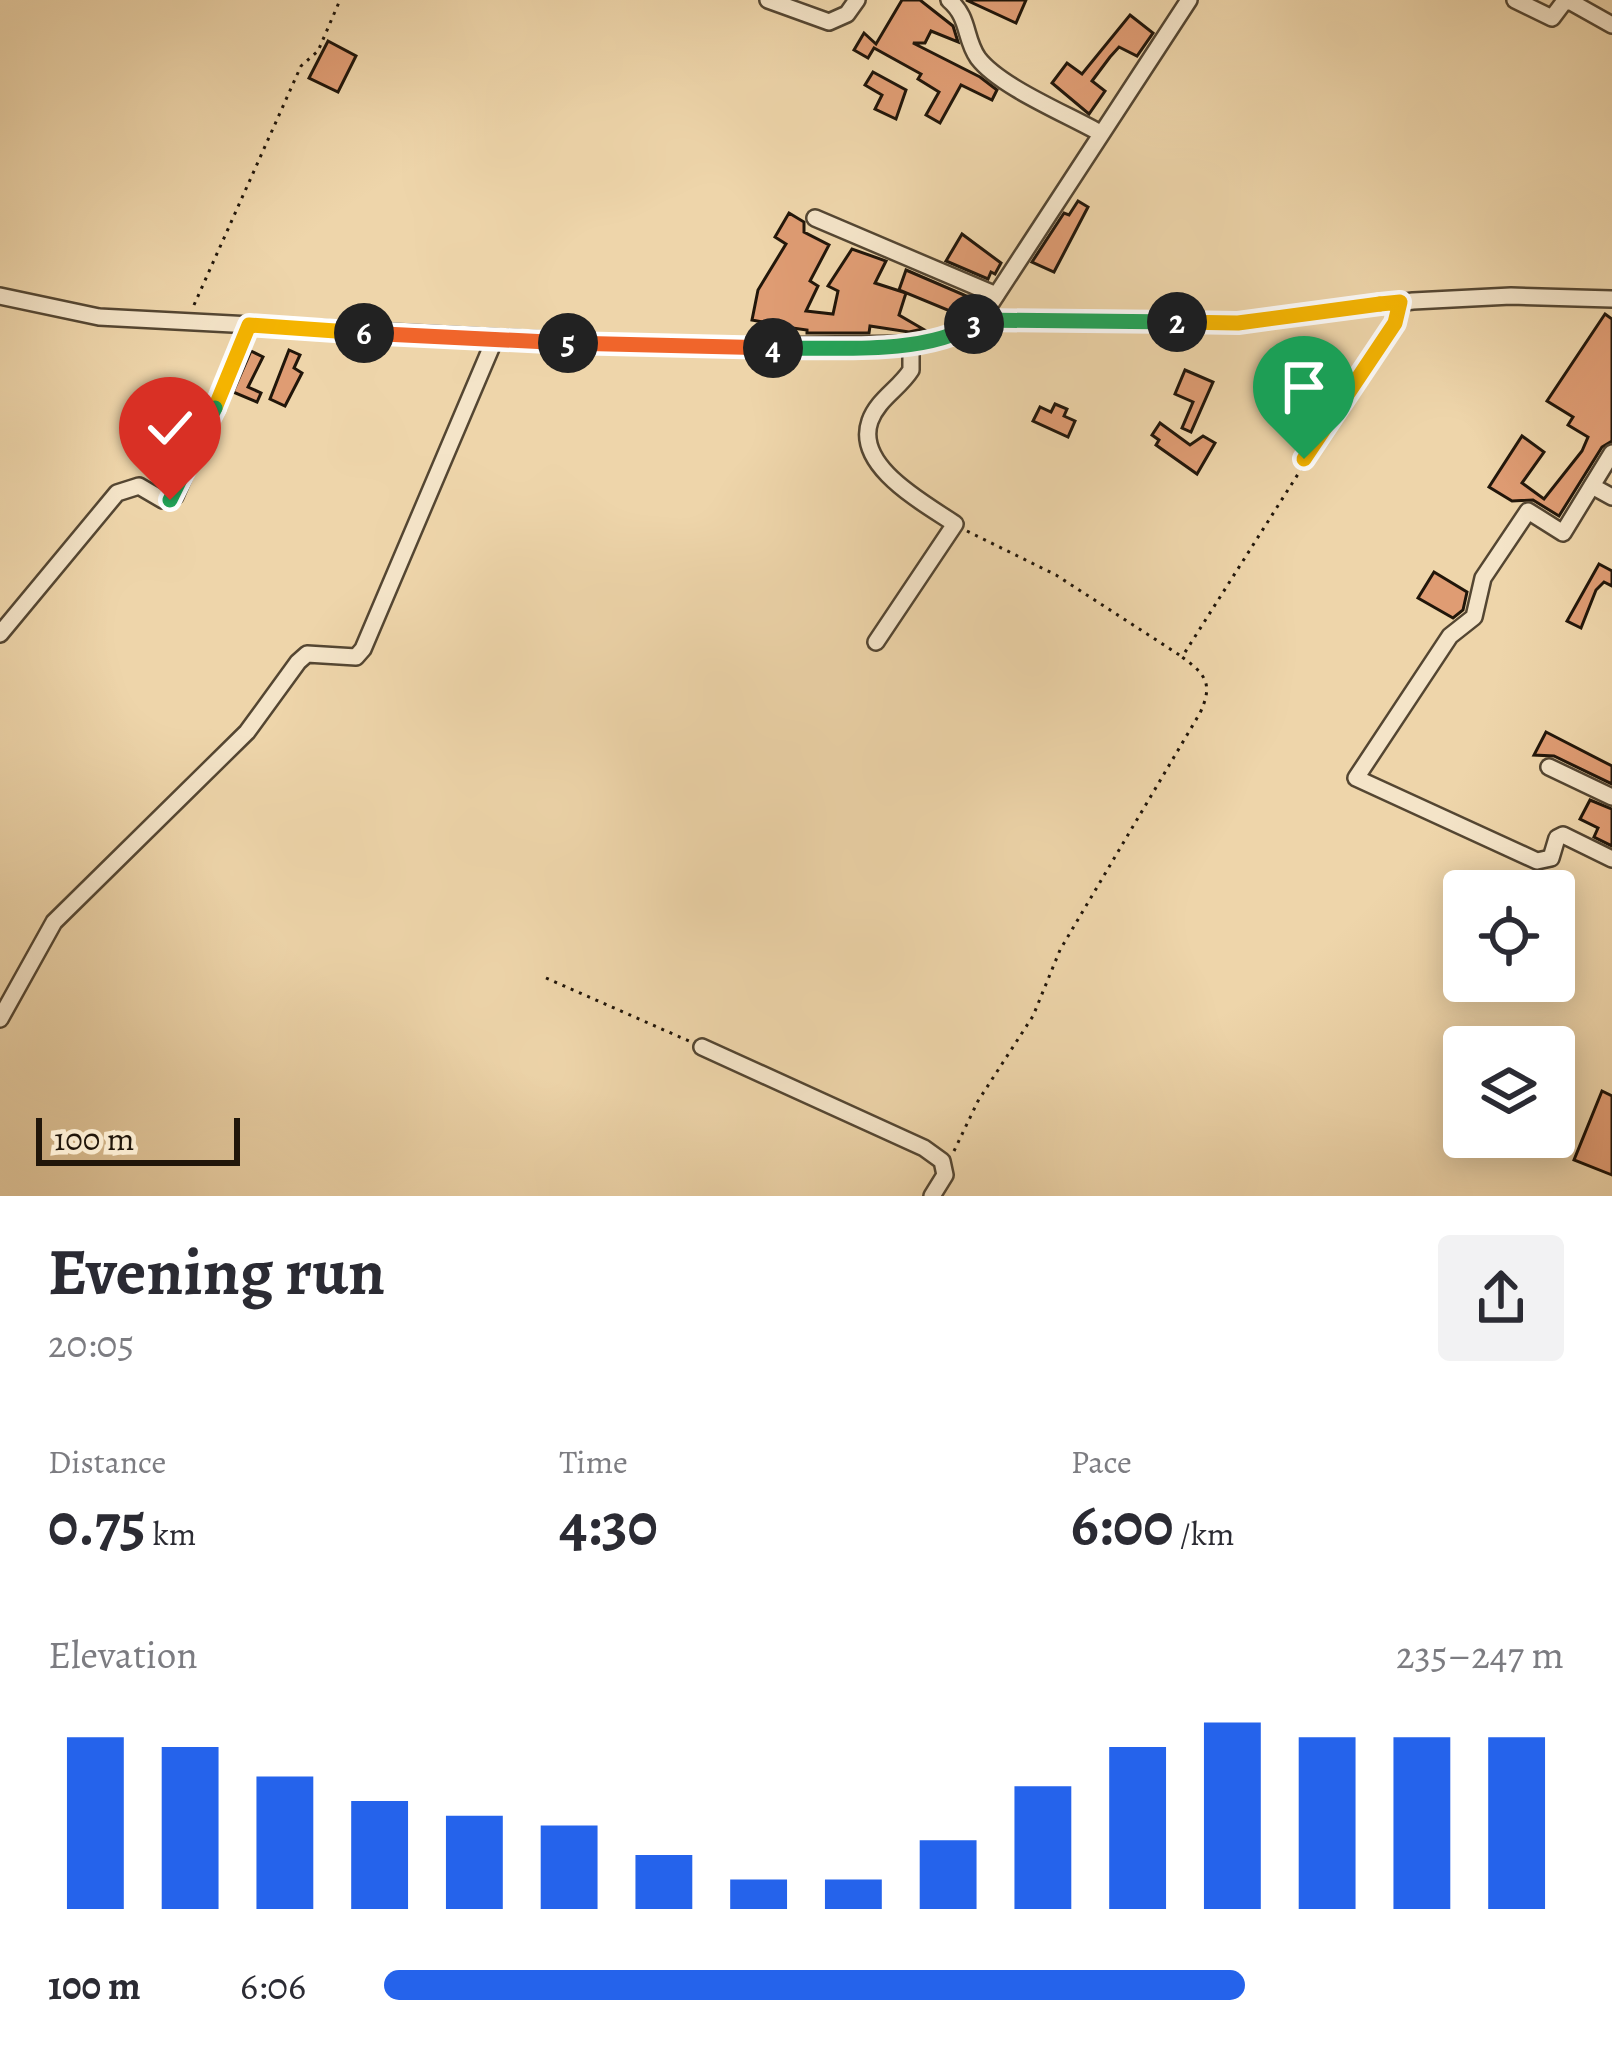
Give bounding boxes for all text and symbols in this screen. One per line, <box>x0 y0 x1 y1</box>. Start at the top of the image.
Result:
pin: 2 <box>1147 292 1207 352</box>
pin: 3 <box>944 294 1004 354</box>
text: 2 <box>1169 299 1185 344</box>
text: 3 <box>967 301 981 346</box>
pin: 6 <box>334 303 394 363</box>
text: 6 <box>356 310 372 355</box>
pin: 5 <box>538 313 598 373</box>
pin: 4 <box>743 318 803 378</box>
text: 5 <box>561 320 575 365</box>
text: 4 <box>765 325 781 370</box>
pin <box>1253 336 1355 459</box>
icon: arrive <box>1271 354 1337 420</box>
pin <box>119 377 221 500</box>
icon: check <box>137 395 203 461</box>
map controls <box>1443 870 1575 1158</box>
button: locate <box>1443 870 1575 1002</box>
button: layers <box>1443 1026 1575 1158</box>
scale bar <box>36 1112 240 1165</box>
text: 100 m <box>54 1116 134 1161</box>
text: Evening run <box>48 1227 385 1317</box>
button: share <box>1438 1235 1564 1361</box>
text: 20:05 <box>48 1317 134 1370</box>
text: Distance <box>48 1439 166 1484</box>
text: Time <box>559 1439 628 1484</box>
text: Pace <box>1071 1439 1132 1484</box>
text: 0.75 <box>48 1484 146 1566</box>
text: 4:30 <box>559 1484 658 1566</box>
text: 6:00 <box>1071 1484 1173 1566</box>
text: km <box>146 1511 196 1556</box>
text: /km <box>1173 1511 1235 1556</box>
text: Elevation <box>48 1628 198 1681</box>
text: 235–247 m <box>1396 1628 1564 1681</box>
text: 100 m <box>48 1959 141 2012</box>
text: 6:06 <box>240 1959 306 2012</box>

